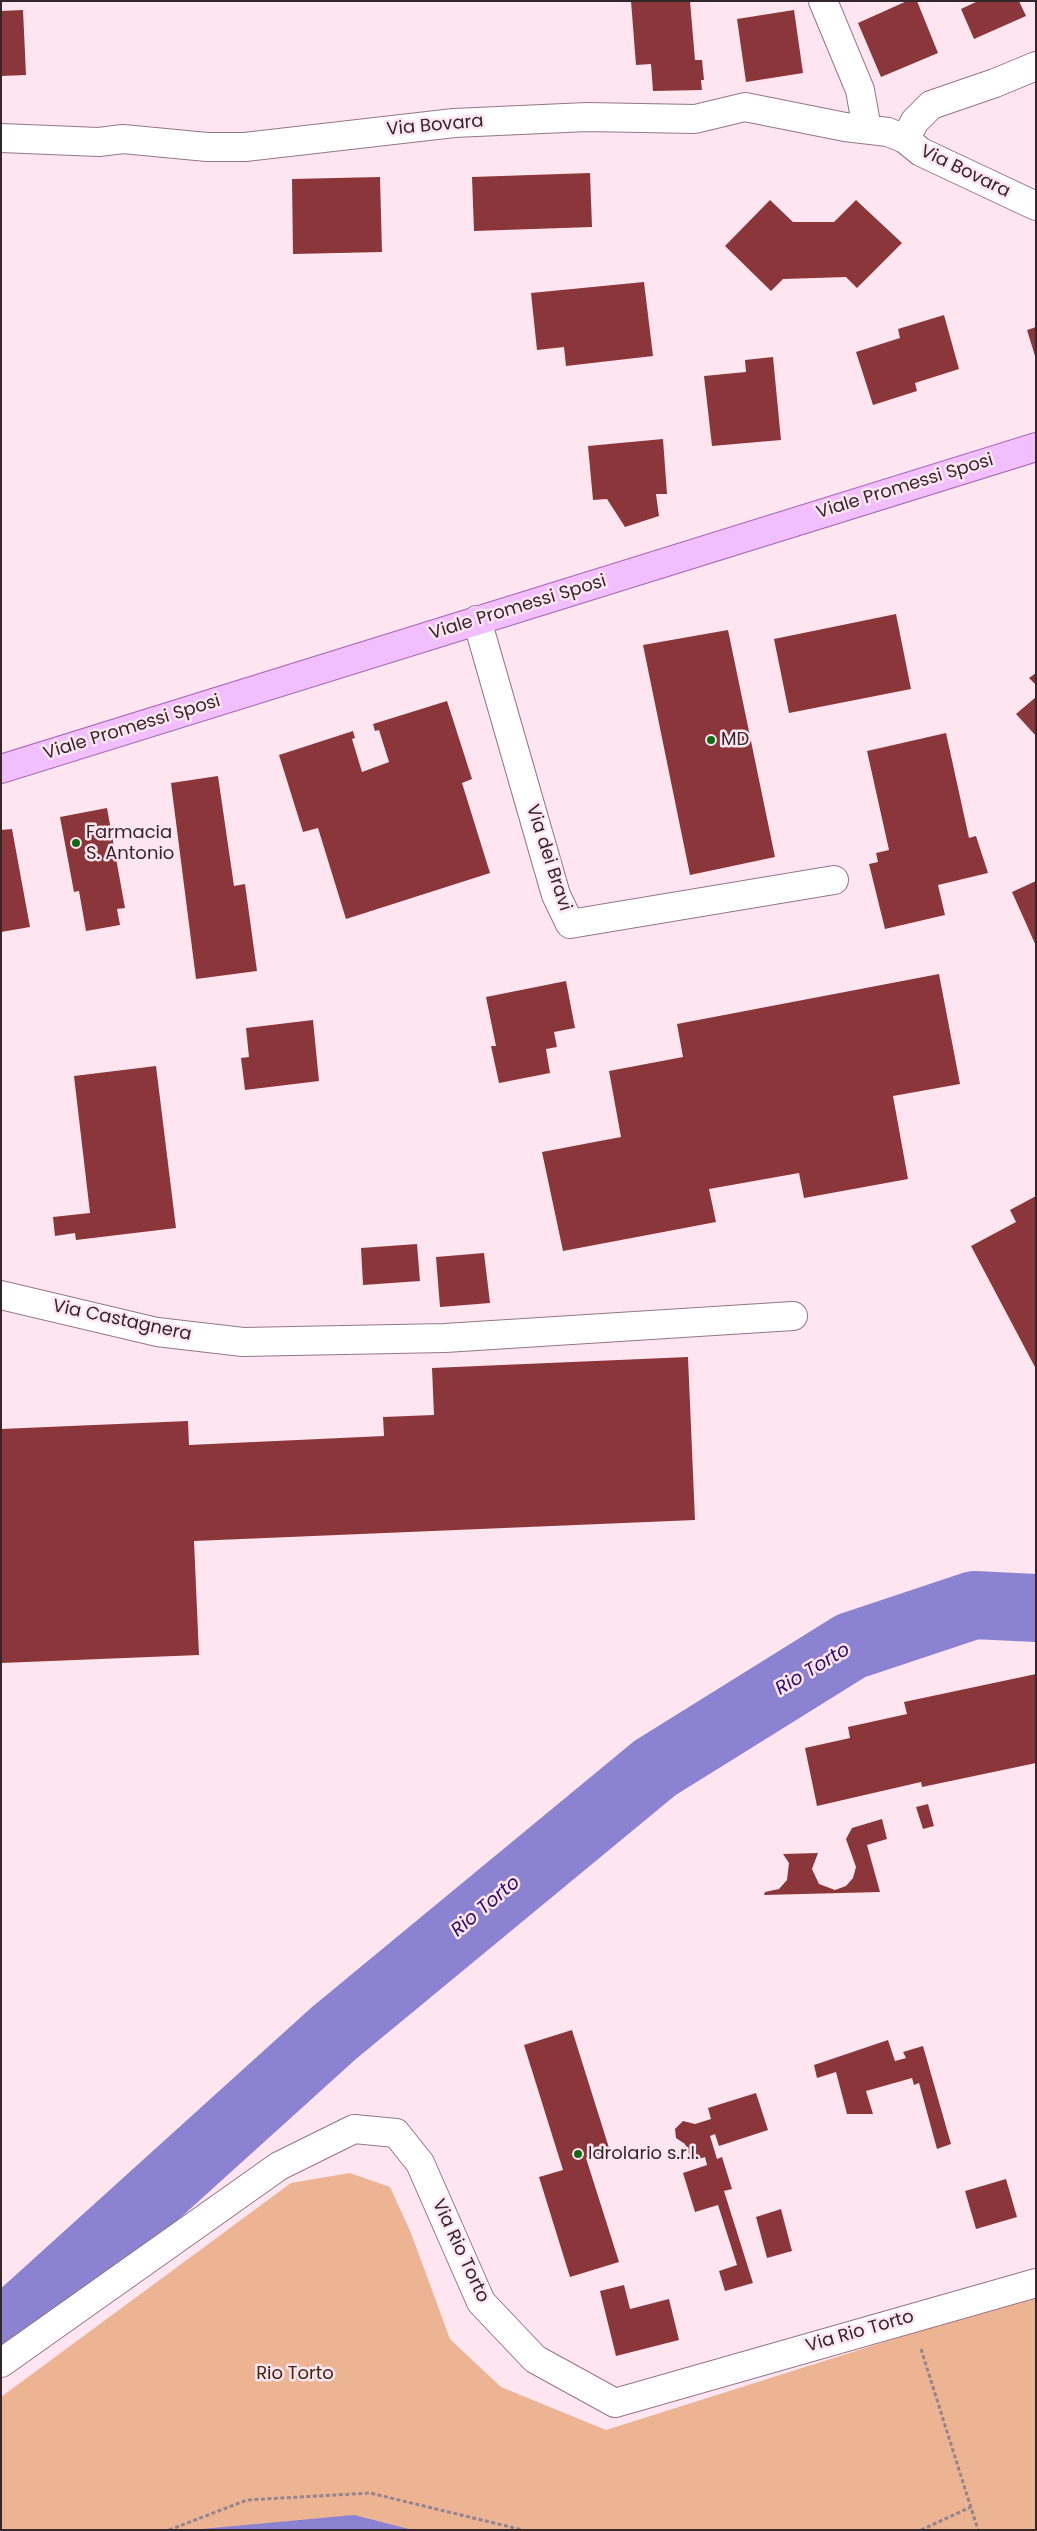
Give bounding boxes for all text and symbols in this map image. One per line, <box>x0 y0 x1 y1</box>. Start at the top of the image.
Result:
street label: Via Bovara <box>386 111 484 141</box>
street label: Via Bovara <box>917 141 1013 203</box>
street label: Viale Promessi Sposi <box>814 450 996 524</box>
street label: Viale Promessi Sposi <box>427 571 609 645</box>
street label: Viale Promessi Sposi <box>41 691 223 765</box>
place label: MD <box>721 729 749 751</box>
marker: MD <box>705 734 717 746</box>
street label: Via dei Bravi <box>521 802 575 914</box>
place label: Farmacia S. Antonio <box>86 822 174 864</box>
marker: Farmacia S. Antonio <box>70 837 82 849</box>
street label: Via Castagnera <box>51 1296 193 1346</box>
water label: Rio Torto <box>772 1639 854 1701</box>
water label: Rio Torto <box>447 1872 525 1942</box>
place label: Idrolario s.r.l. <box>588 2143 699 2165</box>
marker: Idrolario s.r.l. <box>572 2148 584 2160</box>
street label: Via Rio Torto <box>427 2196 493 2306</box>
street label: Via Rio Torto <box>804 2306 916 2358</box>
park label: Rio Torto <box>256 2363 334 2385</box>

